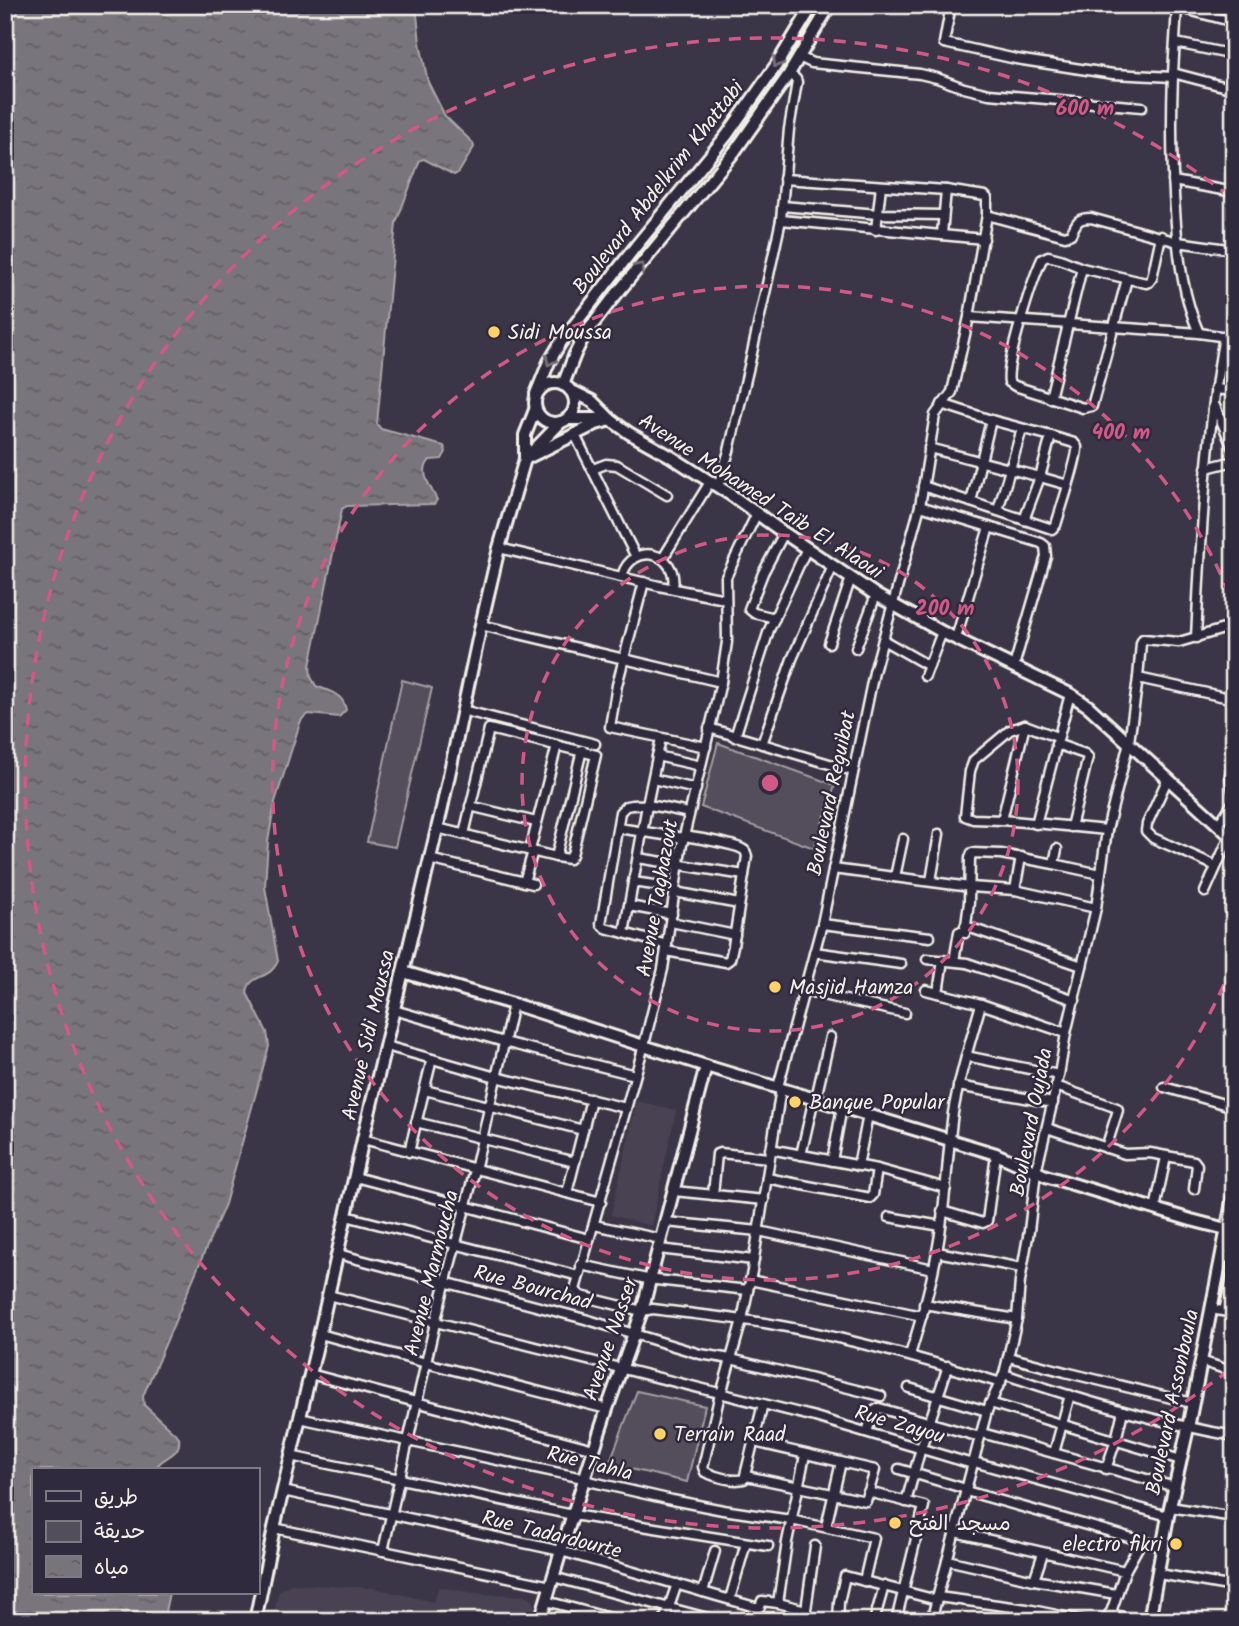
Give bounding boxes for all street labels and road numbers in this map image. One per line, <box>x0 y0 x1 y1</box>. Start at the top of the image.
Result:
street label: Boulevard Abdelkrim Khattabi <box>565 73 754 302</box>
street label: Avenue Mohamed Taïb El Alaoui <box>631 405 890 590</box>
street label: Boulevard Reguibat <box>799 707 866 879</box>
street label: Avenue Taghazout <box>628 816 689 980</box>
street label: Avenue Sidi Moussa <box>334 947 405 1124</box>
street label: Boulevard Oujada <box>1002 1045 1063 1199</box>
street label: Avenue Marmoucha <box>396 1187 469 1360</box>
street label: Rue Bourchad <box>470 1257 596 1320</box>
street label: Avenue Nasser <box>575 1272 648 1406</box>
street label: Boulevard Assonboula <box>1138 1306 1209 1498</box>
street label: Rue Zayou <box>851 1397 949 1454</box>
street label: Rue Tahla <box>543 1438 636 1491</box>
street label: Rue Tadardourte <box>478 1502 626 1569</box>

